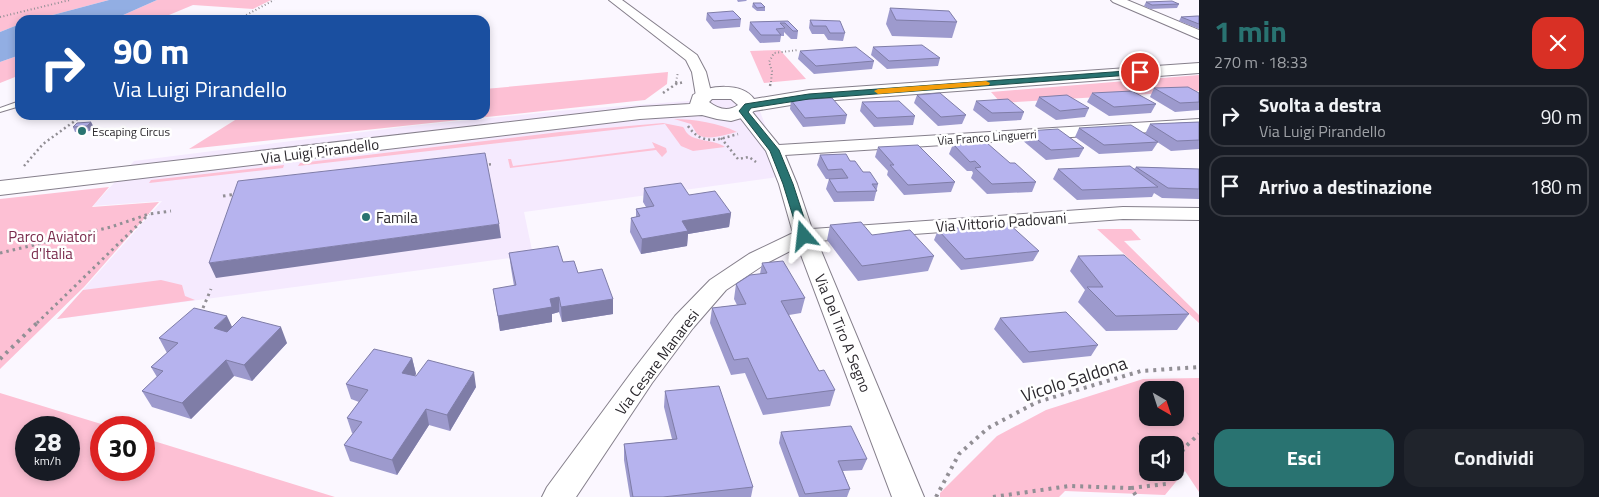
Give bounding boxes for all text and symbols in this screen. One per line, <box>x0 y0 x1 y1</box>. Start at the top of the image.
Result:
text: 1 min <box>1214 8 1287 54</box>
button: close <box>1532 17 1584 69</box>
text: 90 m <box>113 24 189 78</box>
icon: right <box>30 35 95 100</box>
text: 270 m · 18:33 <box>1214 50 1308 74</box>
pin <box>1119 51 1161 93</box>
icon: arrive <box>1126 58 1154 86</box>
text: Via Luigi Pirandello <box>113 72 287 106</box>
text: Svolta a destra <box>1259 90 1381 119</box>
icon: right <box>1216 102 1244 130</box>
text: 90 m <box>1541 102 1582 131</box>
text: Via Luigi Pirandello <box>1259 119 1386 143</box>
place label: Escaping Circus <box>92 122 170 141</box>
street label: Via Franco Linguerri <box>937 124 1037 150</box>
marker: Escaping Circus <box>76 125 88 137</box>
street label: Via Luigi Pirandello <box>260 132 380 170</box>
icon: arrive <box>1216 172 1244 200</box>
text: Arrivo a destinazione <box>1259 172 1432 201</box>
text: 180 m <box>1530 172 1582 201</box>
place label: Famila <box>376 206 418 229</box>
street label: Via Vittorio Padovani <box>935 206 1067 238</box>
position arrow <box>777 209 829 261</box>
marker: Famila <box>360 211 372 223</box>
park label: Parco Aviatori d'Italia <box>8 225 96 265</box>
street label: Via Del Tiro A Segno <box>809 270 877 396</box>
street label: Via Cesare Manaresi <box>609 304 705 420</box>
street label: Vicolo Saldona <box>1018 349 1130 409</box>
north arrow <box>1139 381 1184 426</box>
map controls <box>1139 381 1184 481</box>
speed limit sign: 30 <box>90 416 155 481</box>
text: 28 <box>33 423 62 461</box>
button: Esci <box>1214 429 1394 487</box>
button: Condividi <box>1404 429 1584 487</box>
button: sound <box>1139 436 1184 481</box>
text: km/h <box>34 451 61 470</box>

